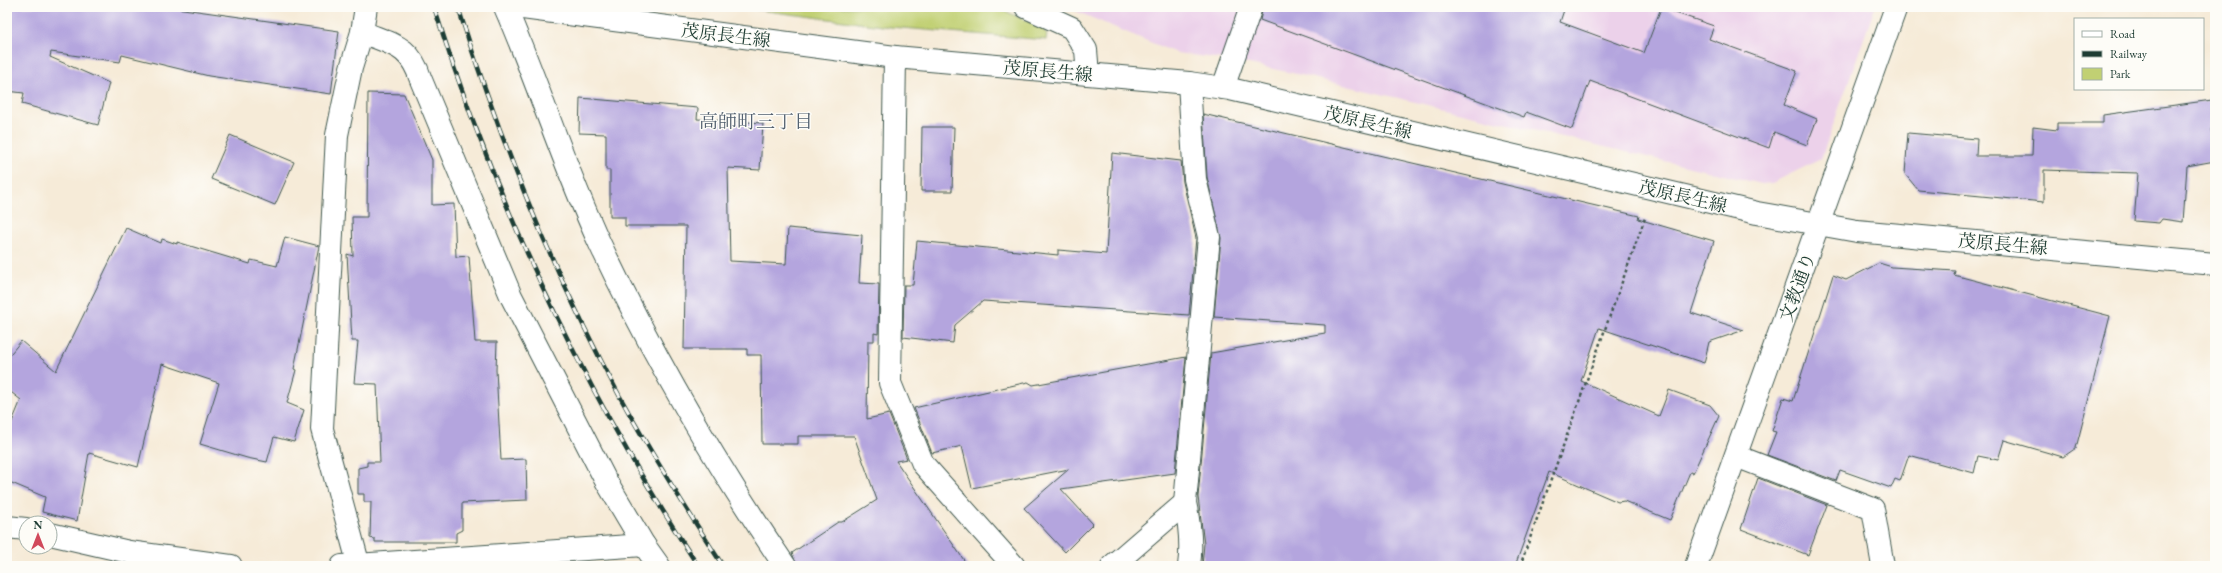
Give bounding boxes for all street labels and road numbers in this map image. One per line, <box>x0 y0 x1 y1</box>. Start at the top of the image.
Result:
street label: 茂原長生線 <box>680 18 772 52</box>
street label: 茂原長生線 <box>1002 56 1094 86</box>
street label: 茂原長生線 <box>1322 101 1414 143</box>
street label: 茂原長生線 <box>1637 175 1729 217</box>
street label: 茂原長生線 <box>1957 229 2049 259</box>
street label: 文教通り <box>1774 249 1820 325</box>

